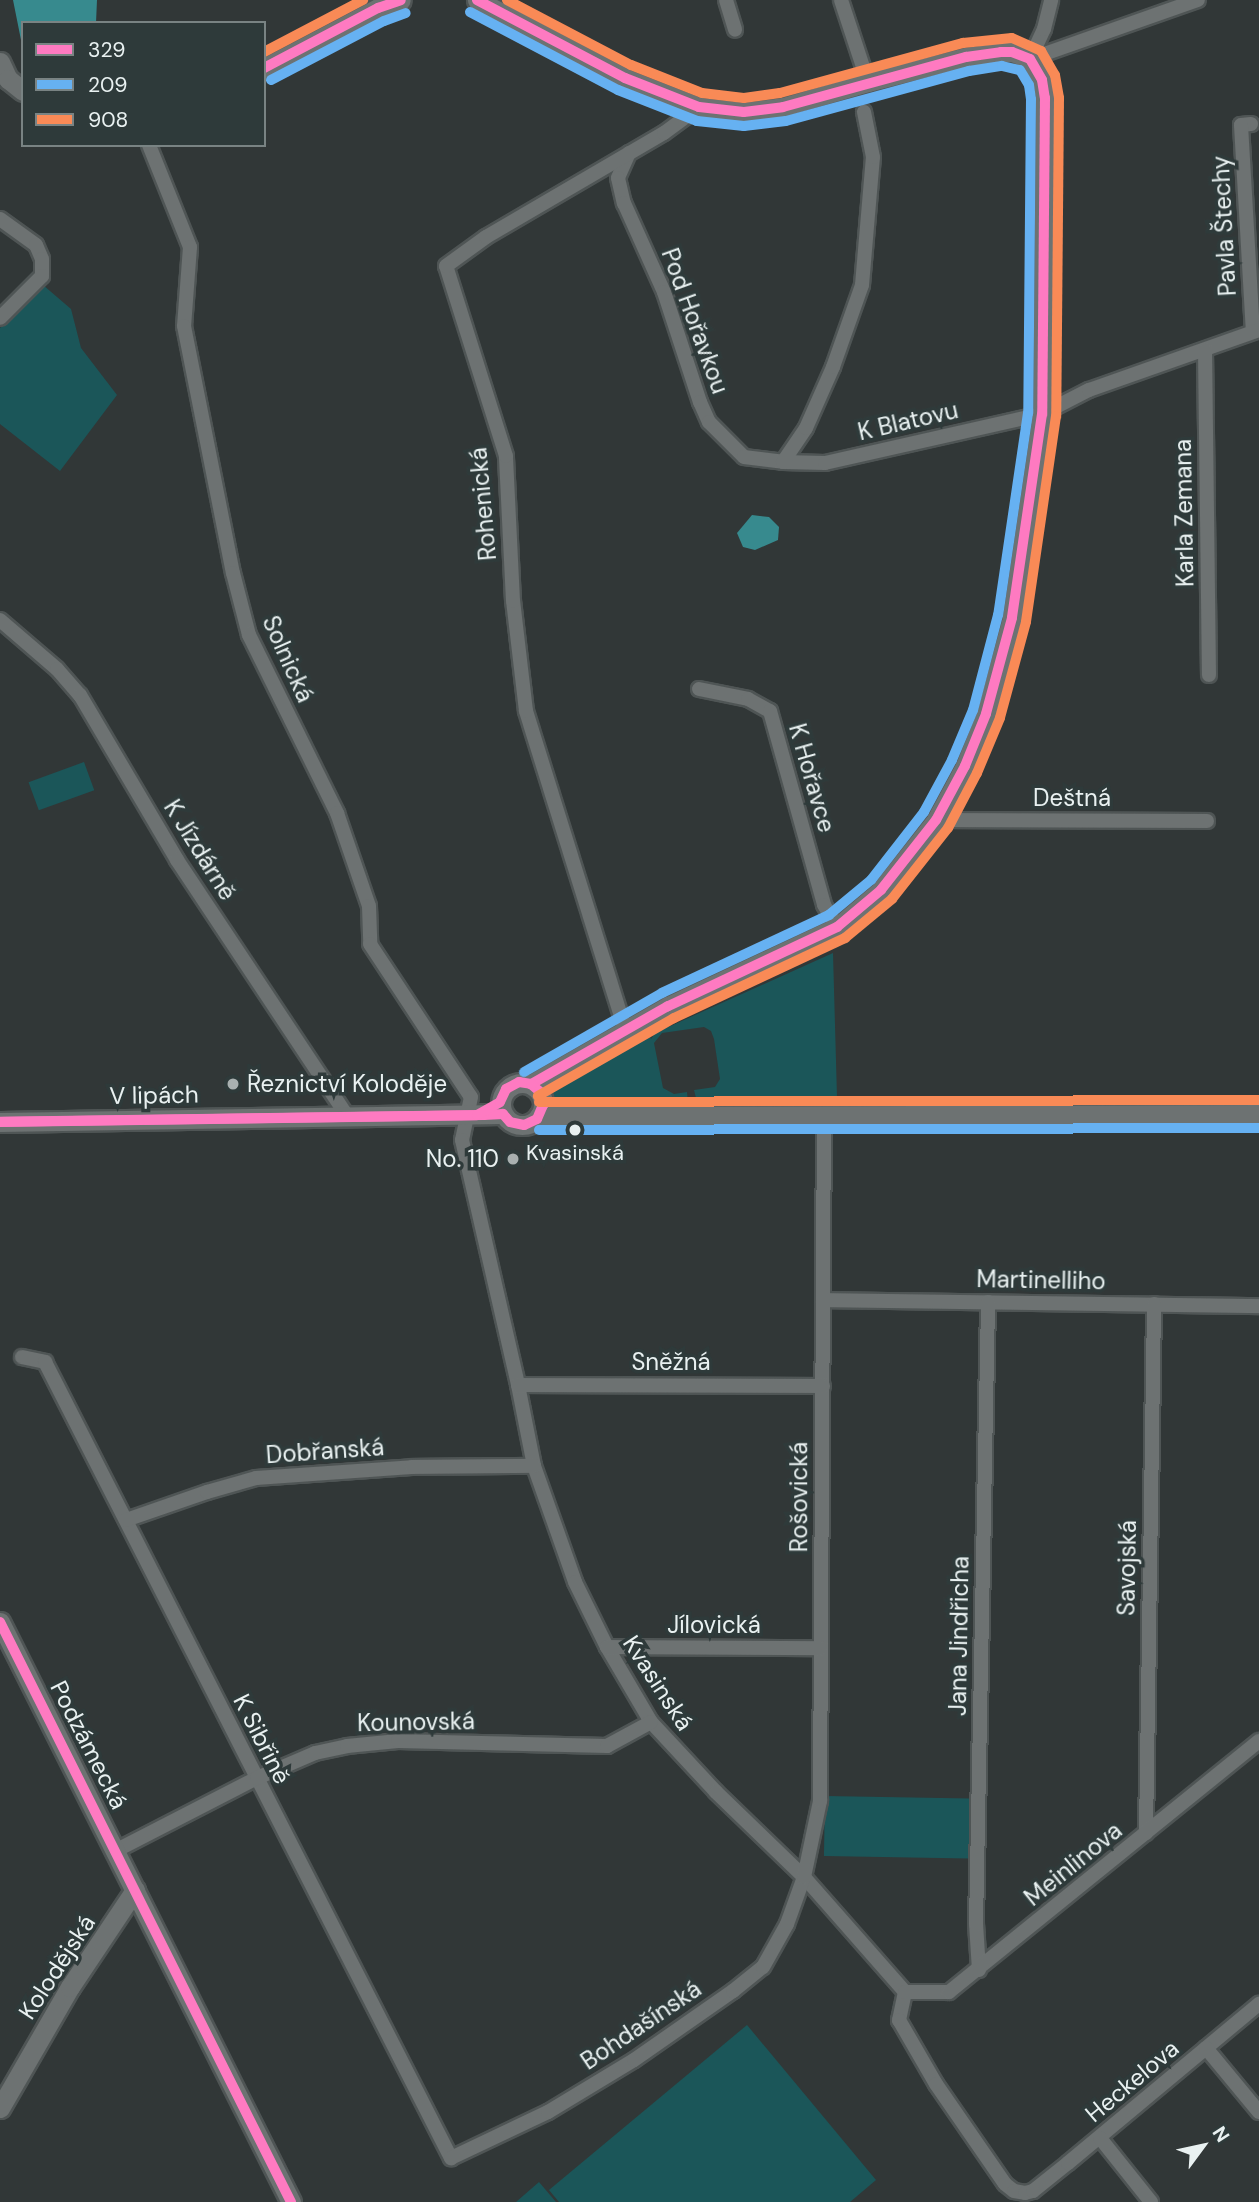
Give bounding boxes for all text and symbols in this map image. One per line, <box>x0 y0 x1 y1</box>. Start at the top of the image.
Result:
legend <box>21 21 266 147</box>
text: 329 <box>88 36 126 64</box>
text: 209 <box>88 71 127 99</box>
text: 908 <box>88 106 128 134</box>
street label: Pavla Štechy <box>1206 155 1242 297</box>
street label: Pod Hořavkou <box>655 244 735 398</box>
street label: K Blatovu <box>855 395 961 447</box>
street label: Karla Zemana <box>1168 439 1200 587</box>
street label: Rohenická <box>464 446 502 562</box>
street label: Solnická <box>256 611 320 707</box>
street label: K Hořavce <box>783 720 841 836</box>
street label: Deštná <box>1033 784 1111 812</box>
street label: K Jízdárně <box>158 794 242 906</box>
place label: Řeznictví Koloděje <box>247 1070 447 1098</box>
marker: Řeznictví Koloděje <box>225 1076 241 1092</box>
street label: V lipách <box>109 1080 199 1110</box>
marker: Kvasinská <box>568 1123 582 1137</box>
place label: Kvasinská <box>526 1140 624 1166</box>
place label: No. 110 <box>426 1145 499 1173</box>
marker: No. 110 <box>505 1151 521 1167</box>
street label: Martinelliho <box>976 1264 1106 1296</box>
street label: Sněžná <box>631 1348 711 1376</box>
street label: Dobřanská <box>265 1432 385 1470</box>
street label: Rošovická <box>785 1442 813 1552</box>
street label: Savojská <box>1112 1520 1142 1616</box>
street label: Jana Jindřicha <box>943 1556 975 1716</box>
street label: Jílovická <box>667 1611 761 1639</box>
street label: Kvasinská <box>617 1630 699 1736</box>
street label: Podzámecká <box>44 1676 134 1814</box>
street label: K Sibřině <box>227 1689 297 1789</box>
street label: Kounovská <box>357 1707 475 1737</box>
street label: Meinlinova <box>1018 1816 1128 1912</box>
street label: Kolodějská <box>13 1909 101 2025</box>
street label: Bohdašínská <box>575 1974 707 2076</box>
street label: Heckelova <box>1080 2034 1184 2128</box>
north arrow <box>1168 2111 1238 2181</box>
text: N <box>1207 2122 1235 2147</box>

